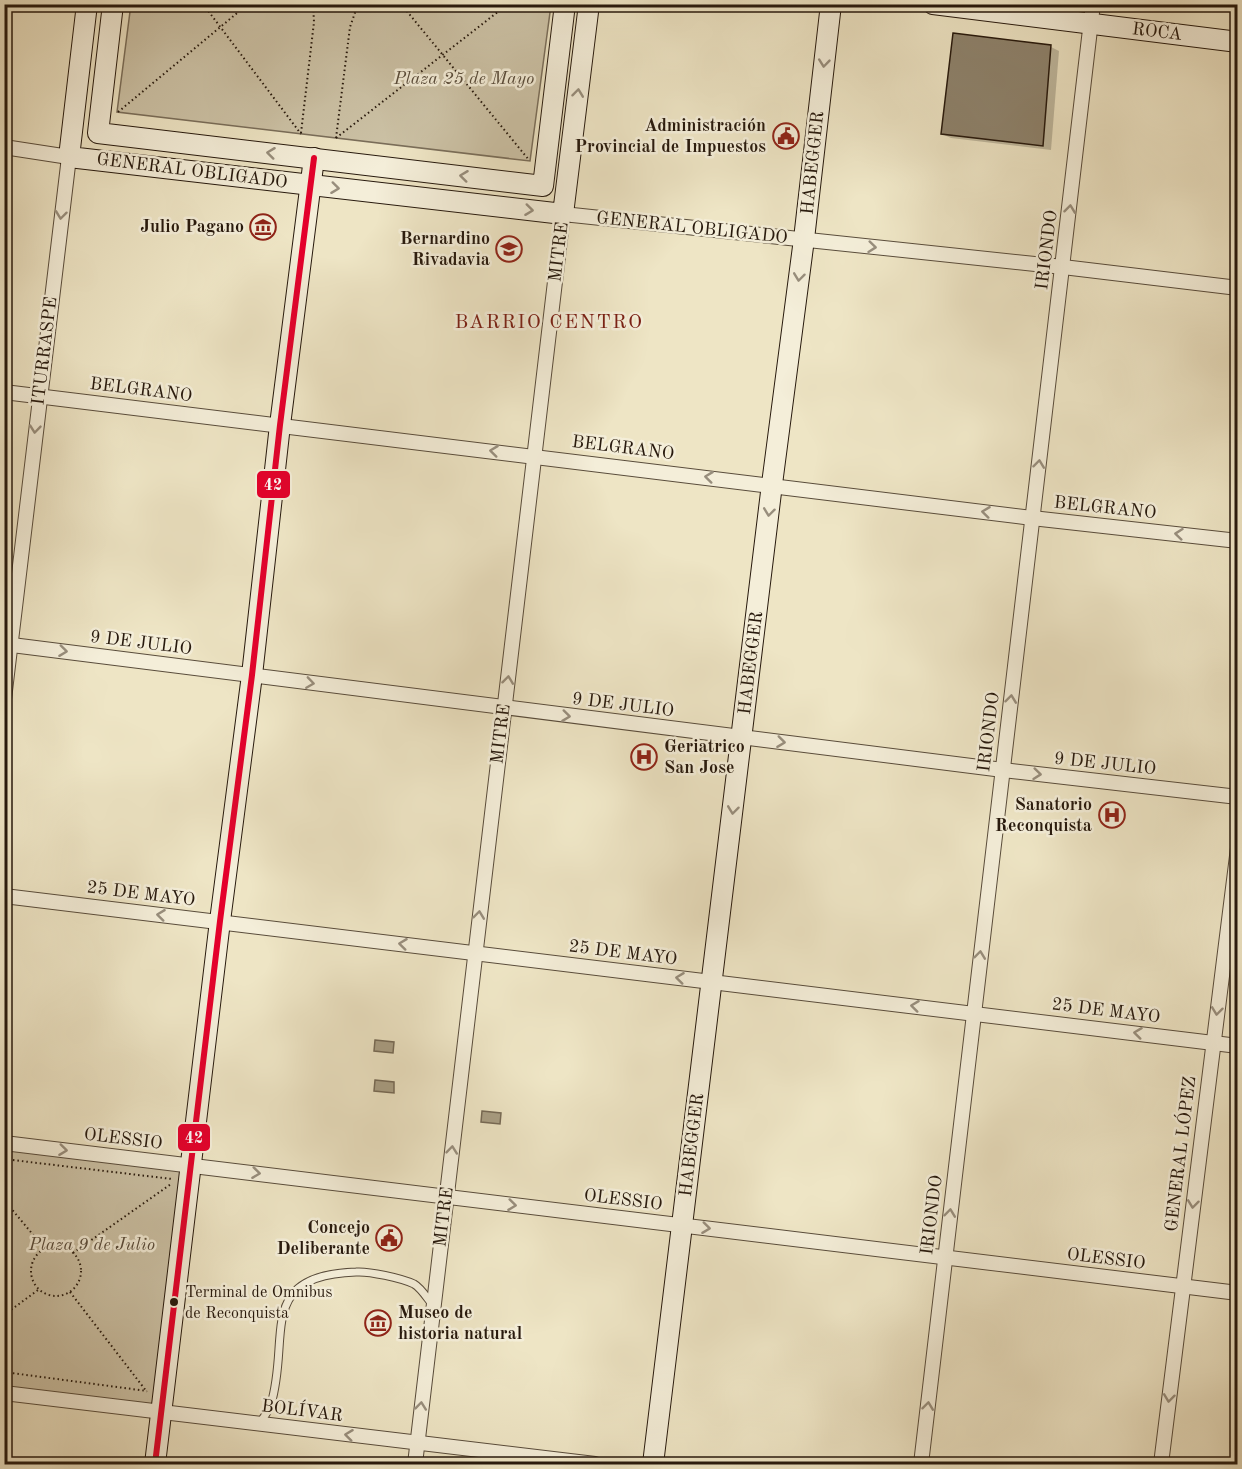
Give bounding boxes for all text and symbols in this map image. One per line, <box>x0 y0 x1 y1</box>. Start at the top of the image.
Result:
street label: ROCA <box>1131 20 1183 44</box>
one-way arrow <box>818 58 831 67</box>
park label: Plaza 25 de Mayo <box>393 70 534 88</box>
one-way arrow <box>571 89 584 98</box>
street label: HABEGGER <box>799 110 827 216</box>
place label: Administración Provincial de Impuestos <box>574 117 766 156</box>
public building icon: Administración Provincial de Impuestos <box>771 121 801 151</box>
one-way arrow <box>266 148 275 160</box>
street label: GENERAL OBLIGADO <box>95 150 289 192</box>
one-way arrow <box>460 170 469 183</box>
one-way arrow <box>331 181 340 193</box>
one-way arrow <box>524 203 534 216</box>
one-way arrow <box>1063 204 1075 213</box>
street label: GENERAL OBLIGADO <box>595 209 789 247</box>
street label: IRIONDO <box>1033 209 1061 291</box>
one-way arrow <box>56 210 68 219</box>
museum icon: Julio Pagano <box>248 212 278 242</box>
place label: Julio Pagano <box>140 218 244 236</box>
street label: MITRE <box>546 221 572 283</box>
place label: Bernardino Rivadavia <box>400 230 490 269</box>
school or university icon: Bernardino Rivadavia <box>494 234 524 264</box>
one-way arrow <box>868 240 877 252</box>
one-way arrow <box>794 273 806 282</box>
street label: ITURRASPE <box>29 296 61 406</box>
district label: BARRIO CENTRO <box>454 313 644 333</box>
street label: BELGRANO <box>89 375 193 405</box>
one-way arrow <box>29 425 42 434</box>
street label: BELGRANO <box>571 433 675 463</box>
one-way arrow <box>490 445 499 457</box>
one-way arrow <box>1032 459 1044 468</box>
line badge: 42 <box>256 470 291 499</box>
one-way arrow <box>704 471 713 483</box>
text: 42 <box>264 478 282 494</box>
street label: BELGRANO <box>1053 494 1157 522</box>
one-way arrow <box>981 506 990 518</box>
one-way arrow <box>763 508 776 517</box>
one-way arrow <box>1175 528 1184 541</box>
street label: HABEGGER <box>736 610 766 716</box>
street label: 9 DE JULIO <box>89 628 193 658</box>
one-way arrow <box>58 645 67 657</box>
one-way arrow <box>501 675 514 684</box>
one-way arrow <box>306 676 315 688</box>
street label: 9 DE JULIO <box>571 690 675 720</box>
street label: IRIONDO <box>975 691 1003 773</box>
one-way arrow <box>1005 695 1017 704</box>
street label: MITRE <box>488 703 514 765</box>
one-way arrow <box>562 709 571 722</box>
one-way arrow <box>776 735 785 748</box>
place label: Geriatrico San Jose <box>664 738 745 777</box>
hospital icon: Geriatrico San Jose <box>629 742 659 772</box>
street label: 9 DE JULIO <box>1053 750 1157 778</box>
one-way arrow <box>1032 767 1041 780</box>
place label: Sanatorio Reconquista <box>995 796 1092 835</box>
hospital icon: Sanatorio Reconquista <box>1097 800 1127 830</box>
one-way arrow <box>727 806 740 815</box>
street label: 25 DE MAYO <box>86 878 196 910</box>
one-way arrow <box>157 909 166 921</box>
one-way arrow <box>472 910 485 919</box>
street label: 25 DE MAYO <box>568 937 678 969</box>
one-way arrow <box>399 938 408 951</box>
one-way arrow <box>974 951 986 960</box>
one-way arrow <box>675 972 685 984</box>
street label: 25 DE MAYO <box>1051 995 1161 1027</box>
one-way arrow <box>911 1001 920 1013</box>
one-way arrow <box>1211 1006 1223 1015</box>
one-way arrow <box>1133 1028 1142 1040</box>
street label: GENERAL LÓPEZ <box>1158 1075 1199 1233</box>
street label: HABEGGER <box>677 1092 707 1198</box>
line badge: 42 <box>177 1123 211 1152</box>
street label: OLESSIO <box>83 1125 163 1153</box>
text: 42 <box>185 1131 203 1147</box>
one-way arrow <box>58 1143 67 1155</box>
one-way arrow <box>445 1146 458 1155</box>
one-way arrow <box>252 1167 261 1179</box>
street label: IRIONDO <box>918 1174 946 1256</box>
street label: MITRE <box>431 1186 457 1248</box>
street label: OLESSIO <box>583 1186 663 1214</box>
one-way arrow <box>508 1198 517 1210</box>
one-way arrow <box>1187 1200 1200 1209</box>
one-way arrow <box>944 1208 956 1217</box>
place label: Concejo Deliberante <box>276 1219 370 1258</box>
one-way arrow <box>701 1221 710 1234</box>
public building icon: Concejo Deliberante <box>374 1223 404 1253</box>
park label: Plaza 9 de Julio <box>28 1236 155 1254</box>
street label: OLESSIO <box>1066 1245 1146 1273</box>
place label: Terminal de Omnibus de Reconquista <box>185 1285 332 1322</box>
marker: Terminal de Omnibus de Reconquista <box>168 1296 180 1308</box>
place label: Museo de historia natural <box>398 1304 523 1343</box>
museum icon: Museo de historia natural <box>363 1308 393 1338</box>
street label: BOLÍVAR <box>260 1393 344 1425</box>
one-way arrow <box>1164 1393 1176 1402</box>
one-way arrow <box>414 1402 427 1411</box>
one-way arrow <box>921 1402 933 1411</box>
one-way arrow <box>345 1429 354 1442</box>

